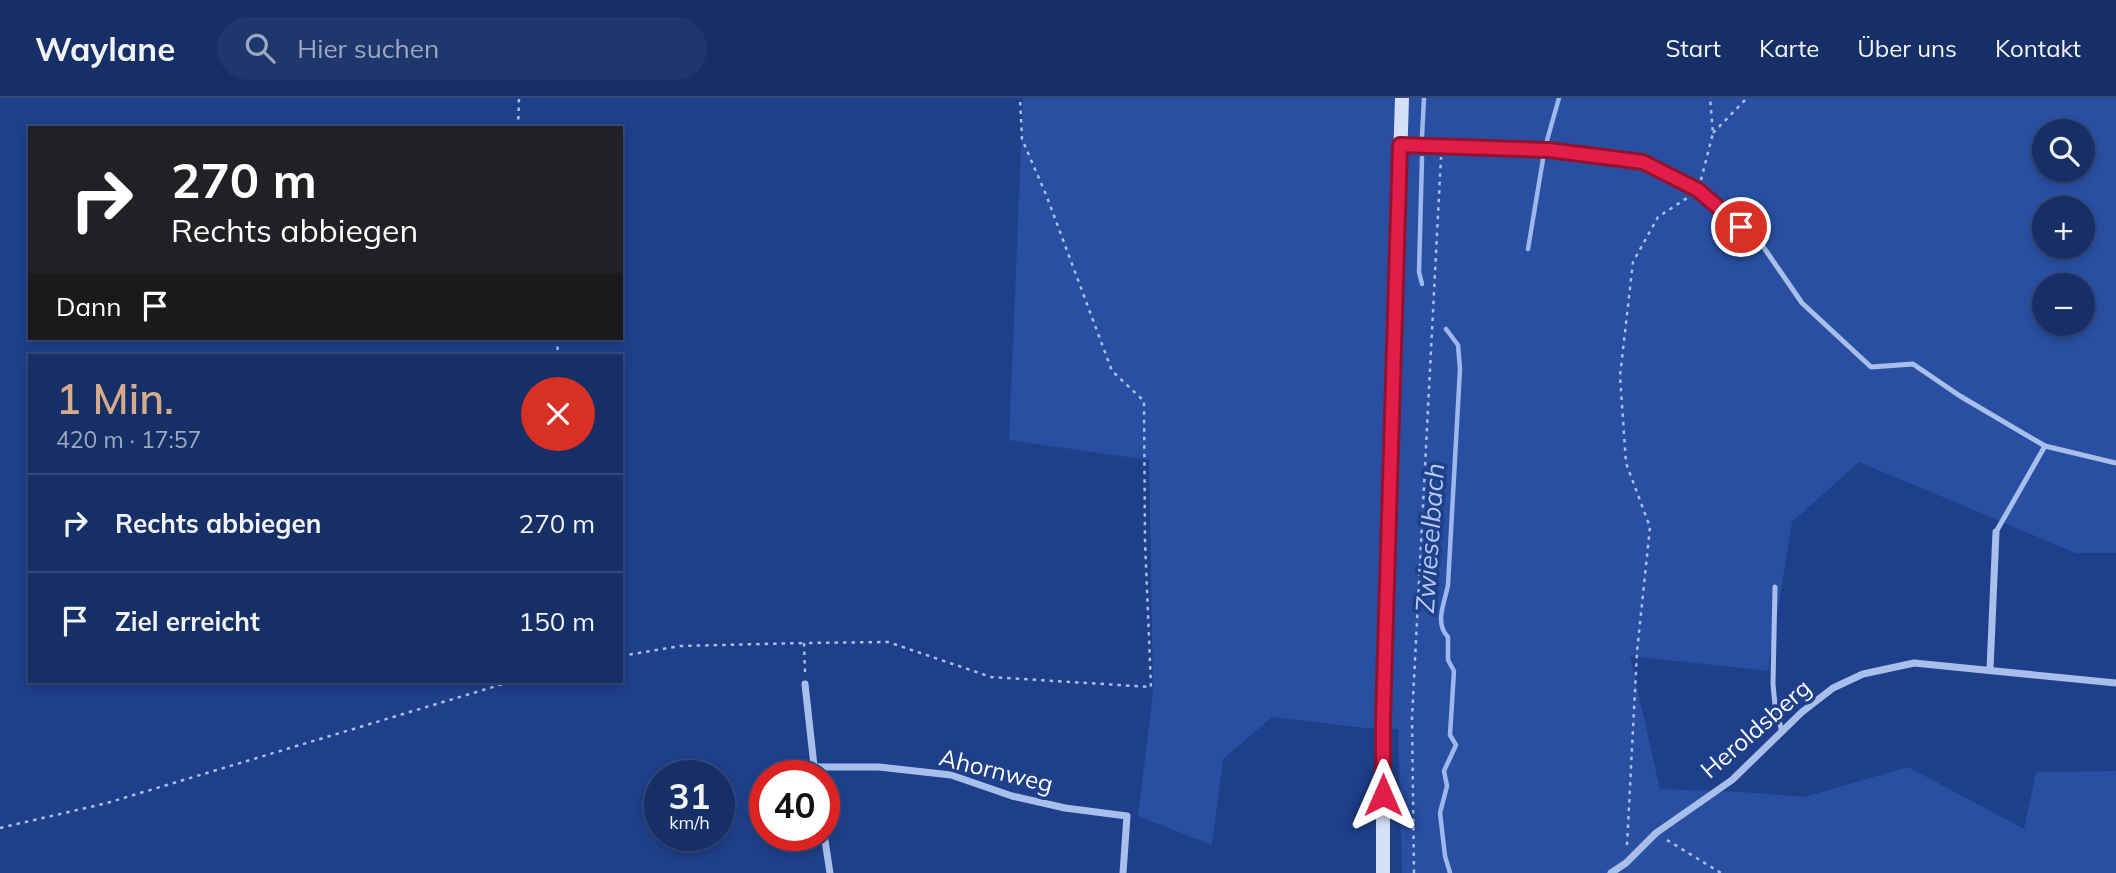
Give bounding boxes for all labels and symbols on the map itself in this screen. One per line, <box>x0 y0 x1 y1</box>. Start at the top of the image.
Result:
pin <box>1711 197 1771 257</box>
water label: Zwieselbach <box>1408 462 1451 614</box>
street label: Heroldsberg <box>1694 672 1817 784</box>
street label: Ahornweg <box>936 741 1056 799</box>
position arrow <box>1346 758 1420 832</box>
speed limit sign: 40 <box>749 760 840 851</box>

